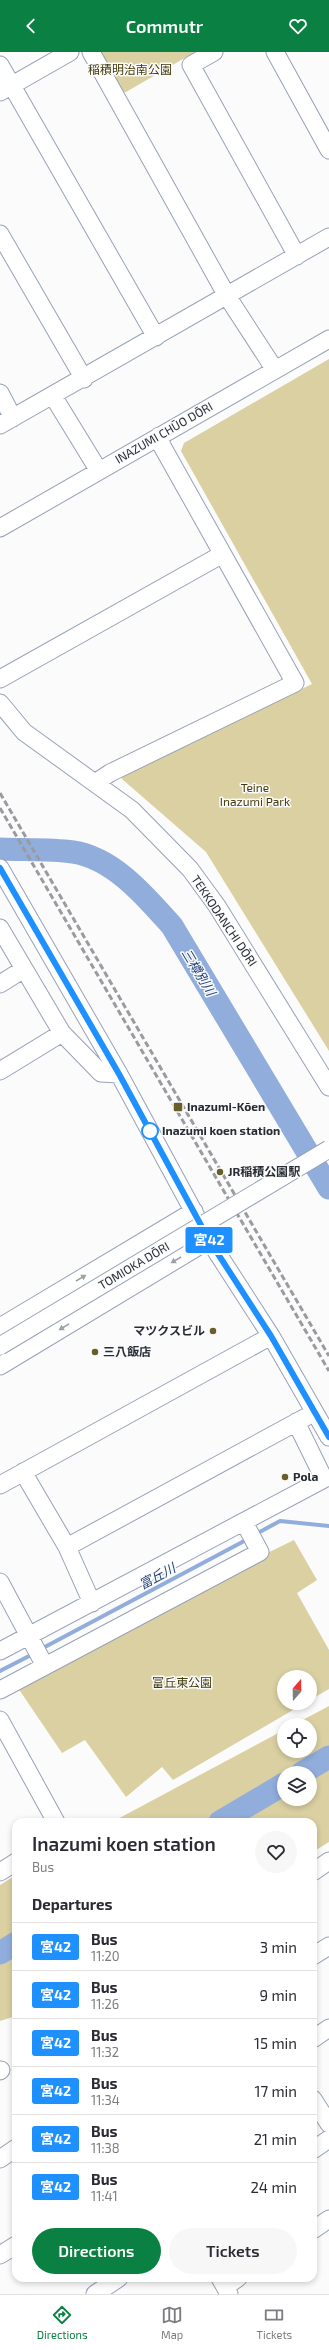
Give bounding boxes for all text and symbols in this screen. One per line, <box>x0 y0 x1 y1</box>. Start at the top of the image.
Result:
icon: back <box>20 15 42 37</box>
text: Commutr <box>126 15 203 37</box>
icon: heart <box>287 15 309 37</box>
park label: 稲積明治南公園 <box>88 62 172 76</box>
street label: INAZUMI CHŪO DŌRI <box>112 399 215 466</box>
park label: Teine Inazumi Park <box>220 780 290 808</box>
street label: TEKKODANCHI DŌRI <box>189 872 260 969</box>
water label: 三樽別川 <box>179 946 220 1000</box>
place label: Inazumi-Kōen <box>187 1099 265 1113</box>
marker: Inazumi-Kōen <box>172 1101 184 1113</box>
marker: Inazumi koen station <box>141 1122 159 1140</box>
place label: Inazumi koen station <box>162 1123 280 1137</box>
place label: JR稲積公園駅 <box>228 1164 300 1178</box>
marker: JR稲積公園駅 <box>215 1167 225 1177</box>
line badge: 宮42 <box>186 1227 232 1253</box>
text: 宮42 <box>193 1231 225 1248</box>
street label: TOMIOKA DŌRI <box>96 1239 171 1292</box>
one-way arrow <box>170 1257 182 1264</box>
one-way arrow <box>76 1275 87 1282</box>
place label: マツクスビル <box>133 1323 205 1337</box>
one-way arrow <box>58 1324 70 1331</box>
marker: マツクスビル <box>208 1326 218 1336</box>
place label: 三八飯店 <box>103 1344 151 1358</box>
marker: 三八飯店 <box>90 1347 100 1357</box>
place label: Pola <box>293 1469 318 1483</box>
marker: Pola <box>280 1472 290 1482</box>
water label: 富丘川 <box>136 1559 180 1592</box>
north arrow <box>277 1670 317 1710</box>
map controls <box>277 1670 317 1806</box>
park label: 富丘東公園 <box>152 1675 212 1689</box>
button: locate <box>277 1718 317 1758</box>
button: layers <box>277 1766 317 1806</box>
button: heart <box>255 1831 297 1873</box>
text: Inazumi koen station <box>32 1832 216 1855</box>
text: Bus <box>32 1859 54 1875</box>
text: Departures <box>32 1895 112 1913</box>
text: Bus <box>91 1930 118 1948</box>
text: 宮42 <box>40 1938 71 1955</box>
text: 3 min <box>260 1938 297 1956</box>
text: 11:20 <box>91 1948 120 1964</box>
text: Bus <box>91 1978 118 1996</box>
text: 宮42 <box>40 1986 71 2003</box>
text: 9 min <box>259 1986 297 2004</box>
text: 11:26 <box>91 1996 119 2012</box>
text: Bus <box>91 2026 118 2044</box>
text: 宮42 <box>40 2034 71 2051</box>
text: 15 min <box>254 2034 297 2052</box>
text: 11:32 <box>91 2044 119 2060</box>
text: Bus <box>91 2074 118 2092</box>
text: 宮42 <box>40 2082 71 2099</box>
text: 17 min <box>254 2082 297 2100</box>
text: 11:34 <box>91 2092 120 2108</box>
text: Bus <box>91 2122 118 2140</box>
text: 宮42 <box>40 2130 71 2147</box>
text: 21 min <box>254 2130 297 2148</box>
text: 11:38 <box>91 2140 120 2156</box>
text: Bus <box>91 2170 118 2188</box>
text: 宮42 <box>40 2178 71 2195</box>
text: 24 min <box>250 2178 297 2196</box>
text: 11:41 <box>91 2188 118 2204</box>
button: Directions <box>32 2228 161 2274</box>
button: Tickets <box>169 2228 297 2274</box>
tab: Directions <box>37 2304 87 2341</box>
tab: Map <box>161 2304 183 2341</box>
tab: Tickets <box>257 2304 292 2341</box>

